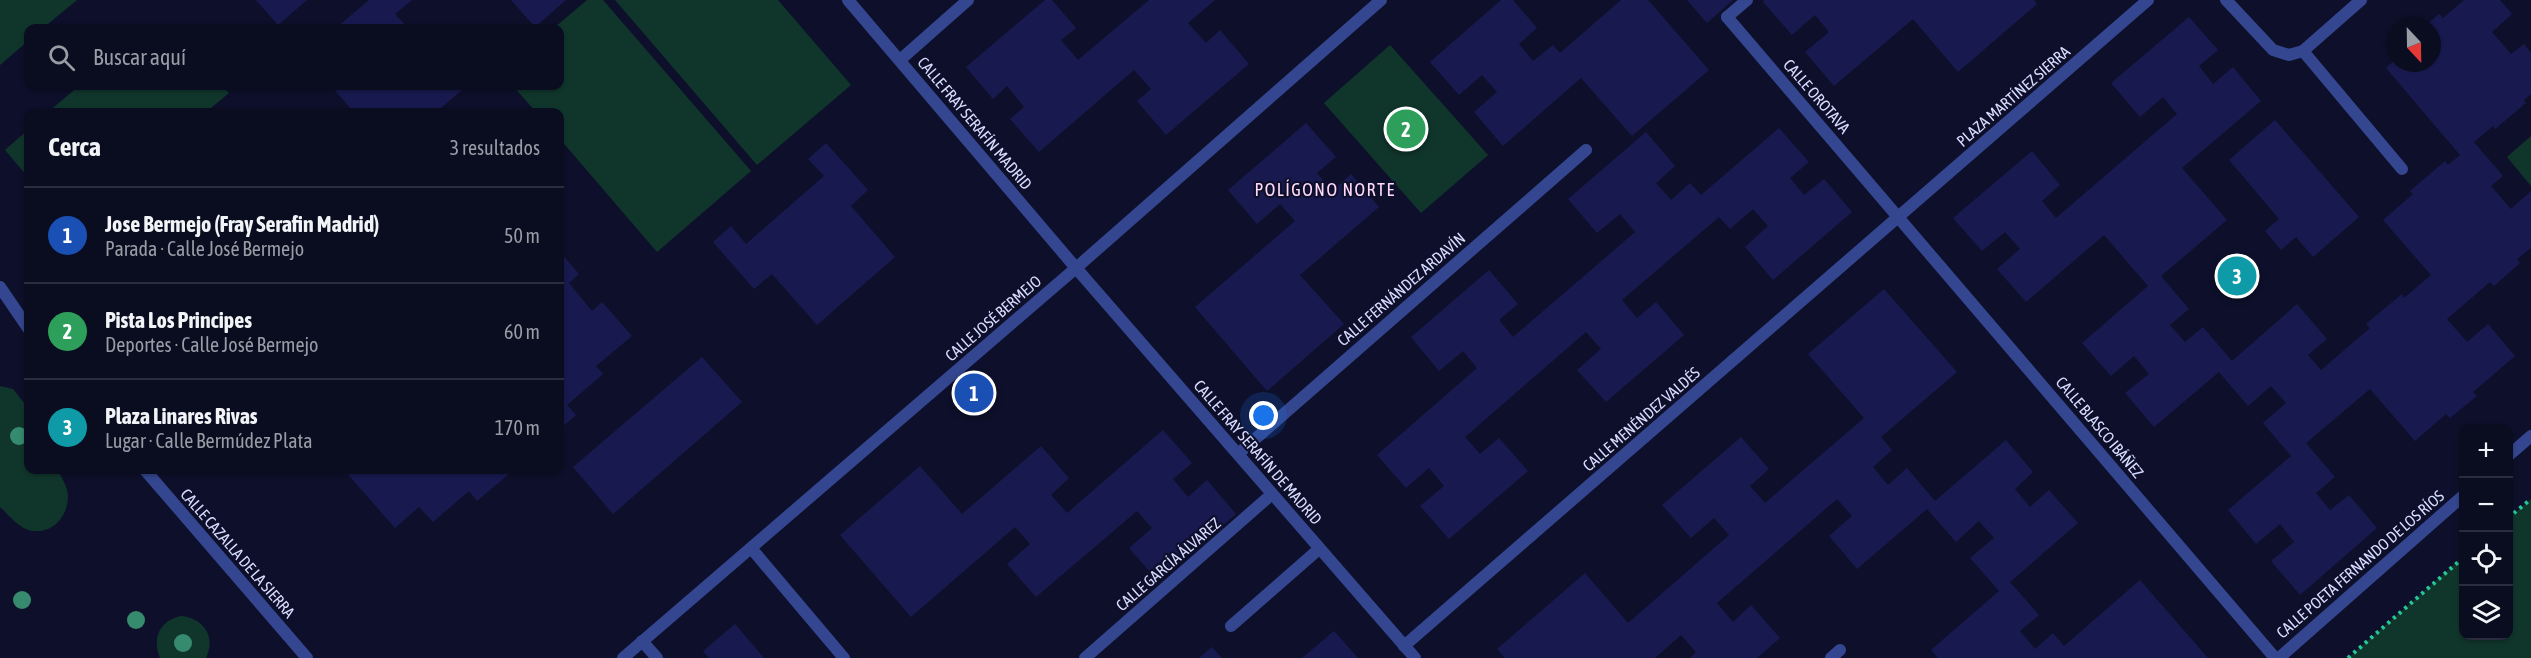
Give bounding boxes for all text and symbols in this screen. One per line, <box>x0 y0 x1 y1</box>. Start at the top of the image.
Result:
north arrow <box>2387 18 2441 72</box>
search box <box>24 24 564 90</box>
icon: search <box>45 41 78 74</box>
street label: PLAZA MARTÍNEZ SIERRA <box>1953 42 2073 150</box>
text: Buscar aquí <box>93 44 186 70</box>
street label: CALLE FRAY SERAFÍN MADRID <box>914 53 1036 193</box>
street label: CALLE OROTAVA <box>1780 55 1854 137</box>
pin: 2 <box>1386 106 1426 152</box>
text: Cerca <box>48 132 101 162</box>
text: 3 resultados <box>450 136 540 159</box>
district label: POLÍGONO NORTE <box>1254 179 1396 200</box>
text: Jose Bermejo (Fray Serafin Madrid) <box>105 211 379 237</box>
text: 1 <box>63 224 72 247</box>
text: 50 m <box>504 224 540 247</box>
street label: CALLE FERNÁNDEZ ARDAVÍN <box>1333 229 1469 349</box>
text: Parada · Calle José Bermejo <box>105 237 304 260</box>
pin: 3 <box>2218 254 2256 298</box>
street label: CALLE JOSÉ BERMEJO <box>941 272 1045 364</box>
text: Pista Los Principes <box>105 307 252 333</box>
text: 2 <box>63 320 72 343</box>
text: 60 m <box>504 320 540 343</box>
text: Deportes · Calle José Bermejo <box>105 333 318 356</box>
street label: CALLE MENÉNDEZ VALDÉS <box>1579 363 1703 475</box>
pin: 1 <box>954 370 994 416</box>
street label: CALLE BLASCO IBÁÑEZ <box>2053 373 2147 481</box>
street label: CALLE FRAY SERAFÍN DE MADRID <box>1190 376 1326 528</box>
your location <box>1249 401 1278 430</box>
text: Plaza Linares Rivas <box>105 403 258 429</box>
text: 3 <box>63 416 72 439</box>
text: 170 m <box>495 416 540 439</box>
map controls <box>2459 424 2513 640</box>
button: + <box>2459 424 2513 478</box>
text: Lugar · Calle Bermúdez Plata <box>105 429 313 452</box>
button: − <box>2459 478 2513 532</box>
street label: CALLE CAZALLA DE LA SIERRA <box>177 485 299 621</box>
street label: CALLE POETA FERNANDO DE LOS RÍOS <box>2273 486 2447 642</box>
street label: CALLE GARCÍA ÁLVAREZ <box>1112 514 1224 614</box>
button: locate <box>2459 532 2513 586</box>
button: layers <box>2459 586 2513 640</box>

